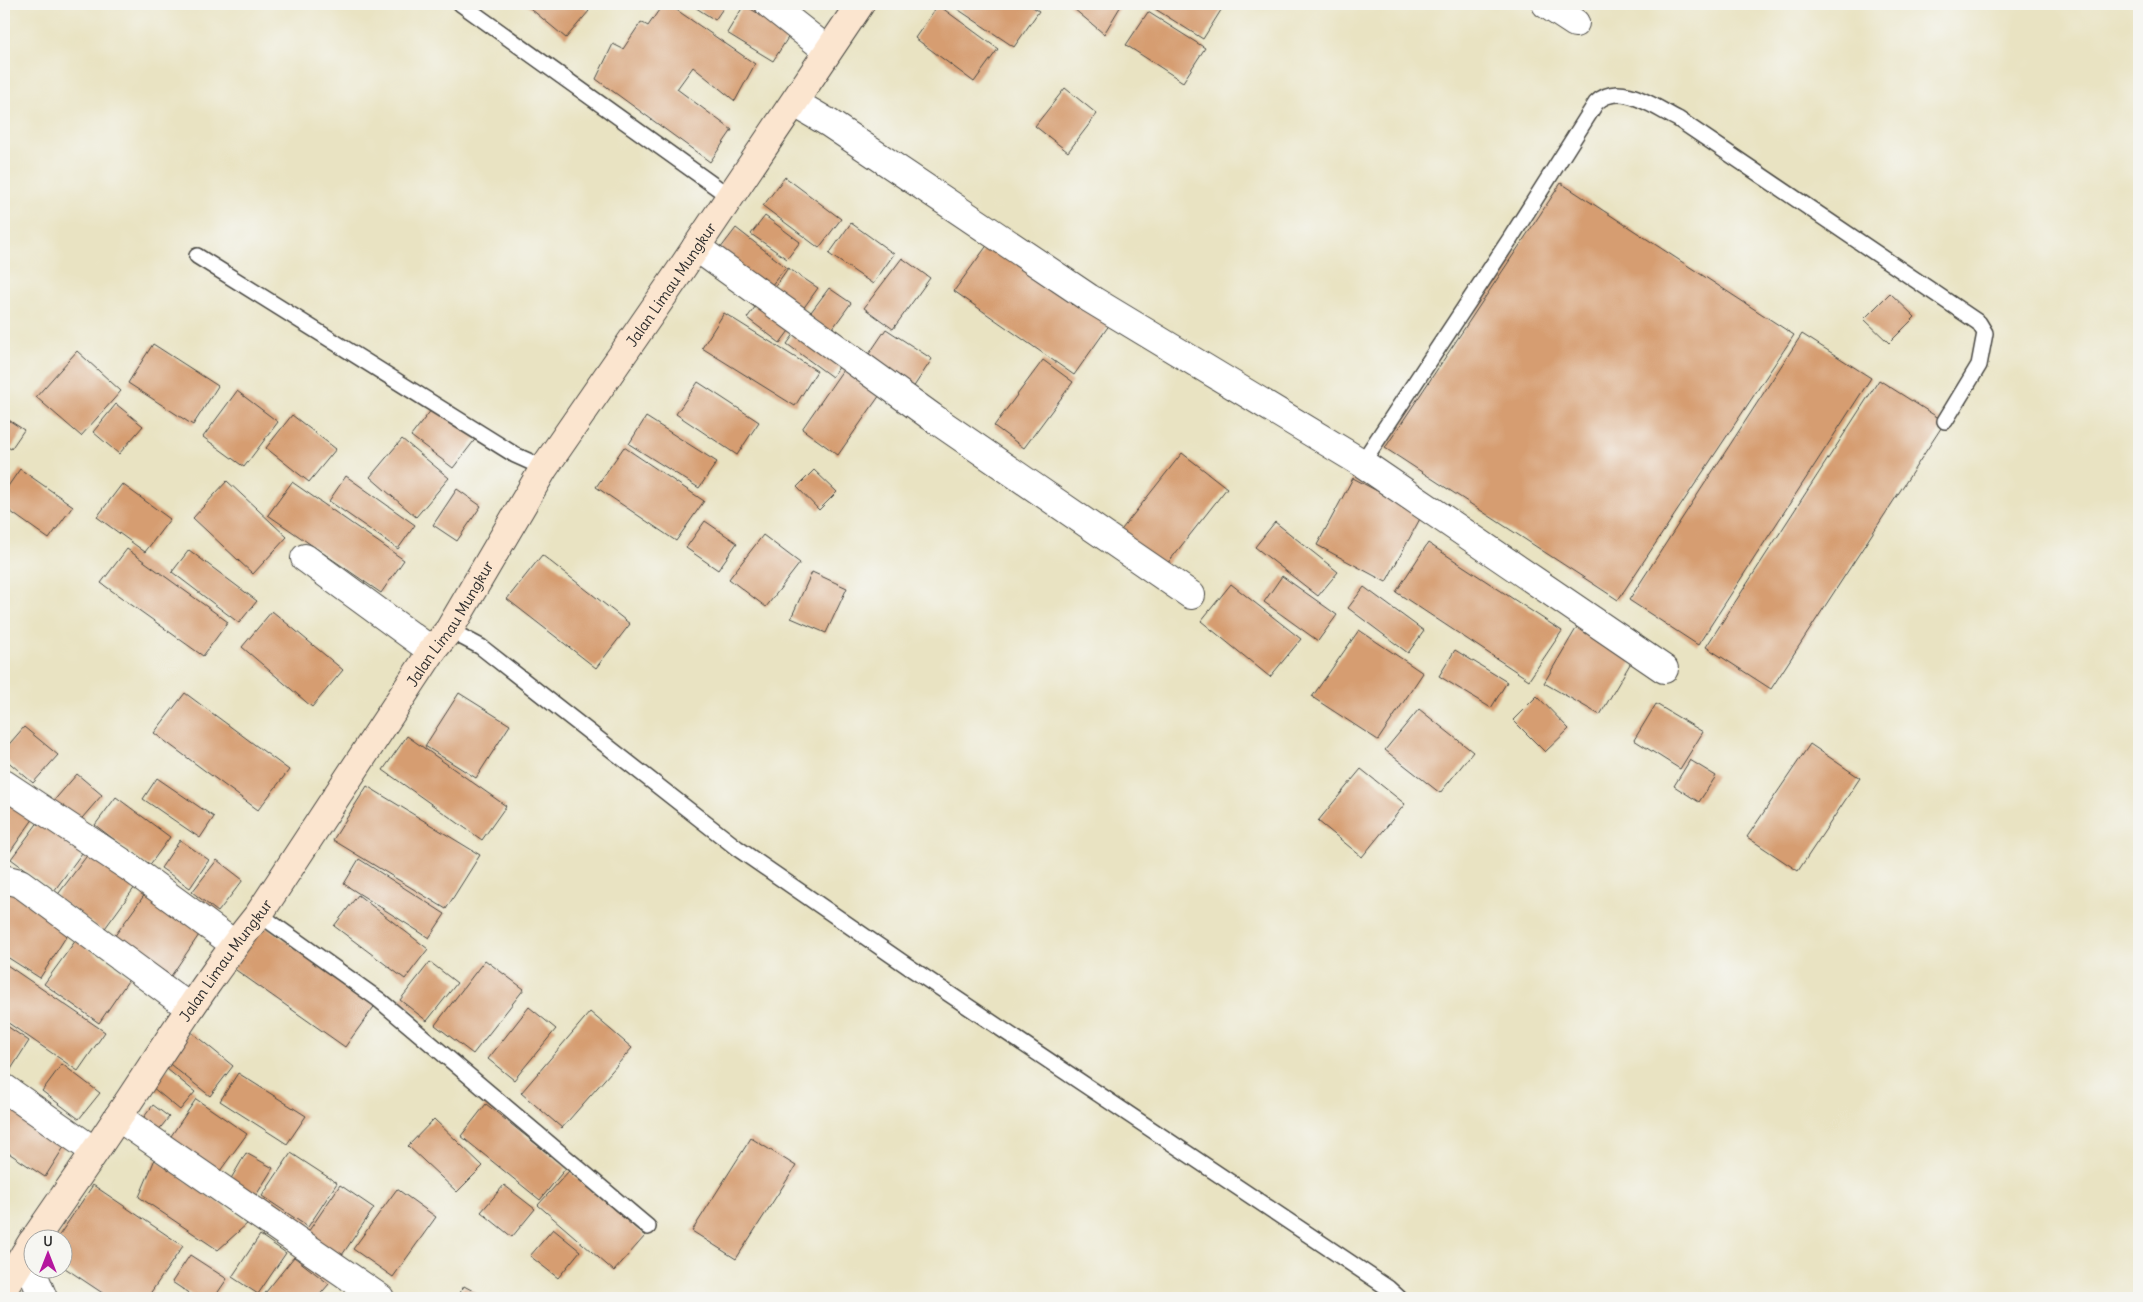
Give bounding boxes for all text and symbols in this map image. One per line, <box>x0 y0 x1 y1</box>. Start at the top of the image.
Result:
street label: Jalan Limau Mungkur <box>621 218 720 350</box>
street label: Jalan Limau Mungkur <box>402 557 497 690</box>
street label: Jalan Limau Mungkur <box>175 895 276 1025</box>
north arrow <box>22 1230 72 1280</box>
text: U <box>43 1232 53 1250</box>

